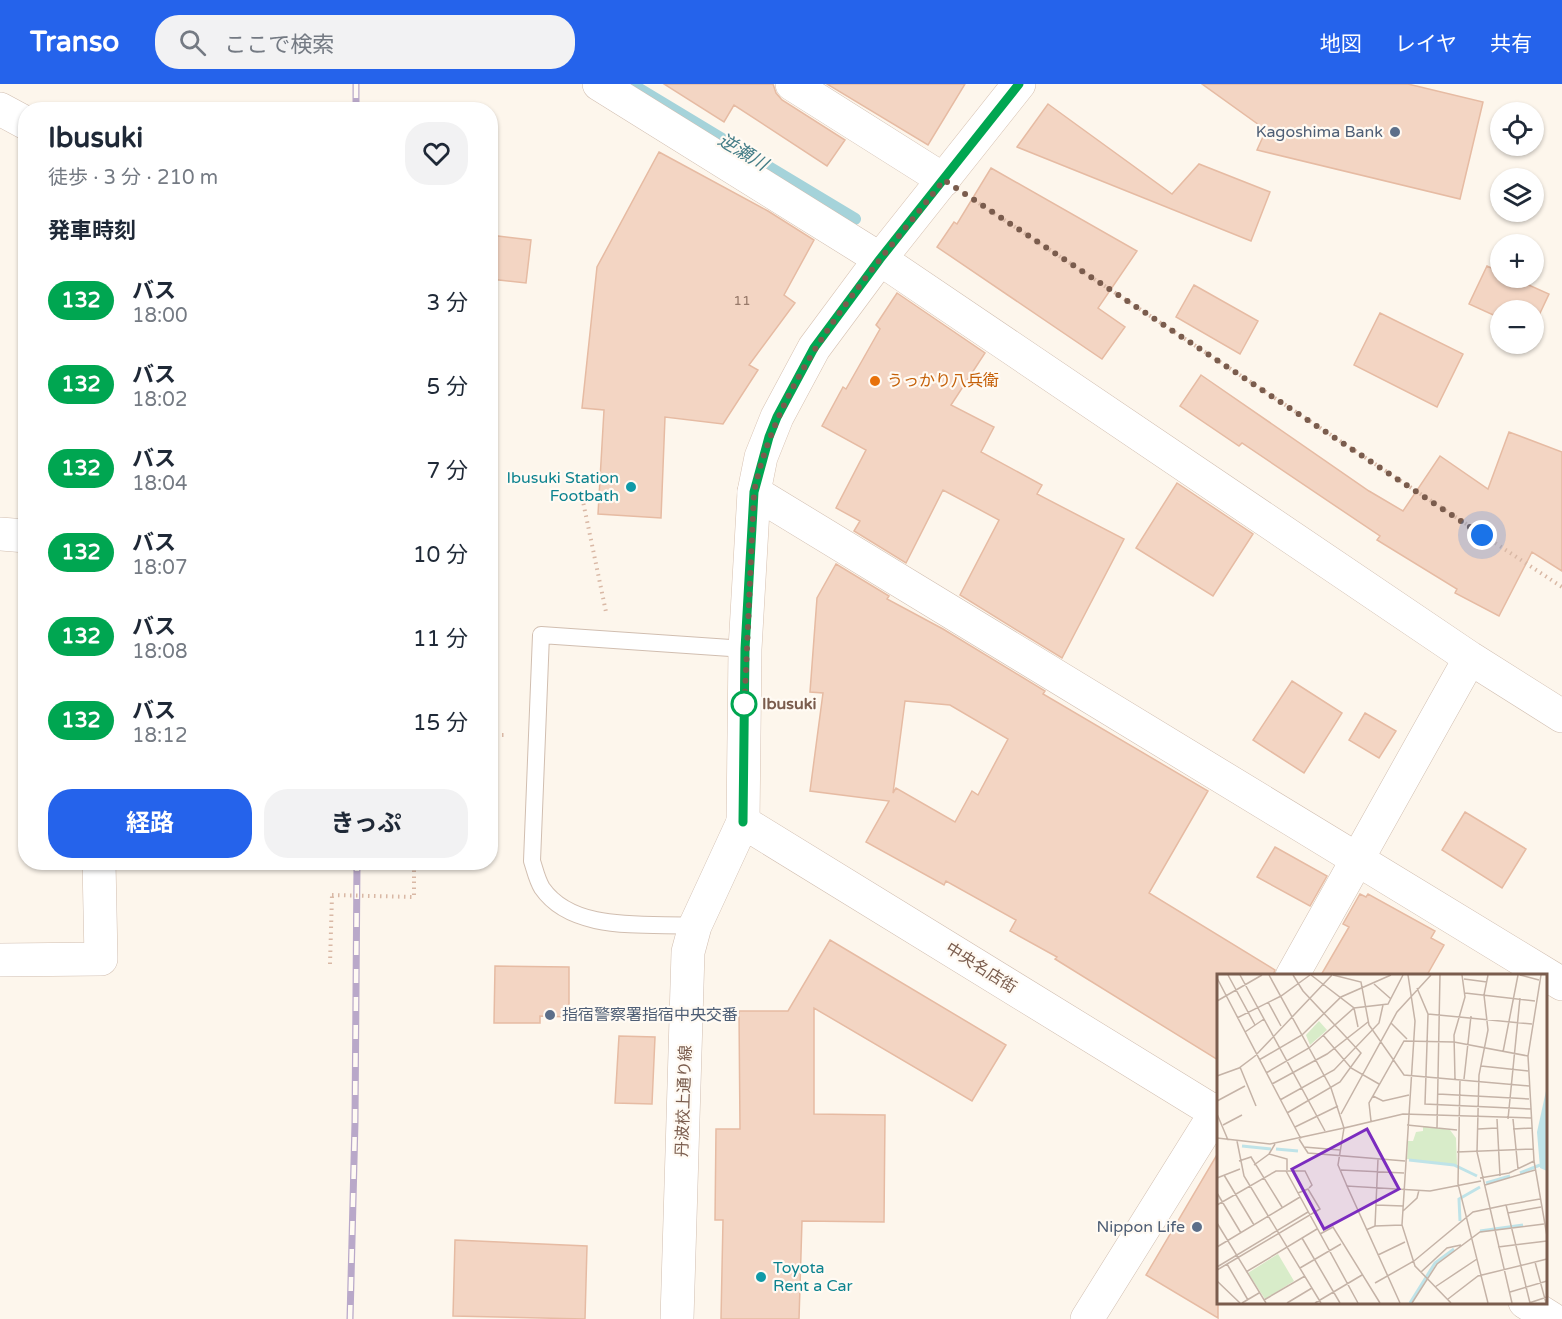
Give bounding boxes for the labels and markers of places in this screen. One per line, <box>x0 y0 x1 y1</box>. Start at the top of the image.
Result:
place label: Kagoshima Bank <box>1256 122 1383 142</box>
marker: Kagoshima Bank <box>1388 125 1402 139</box>
place label: うっかり八兵衛 <box>887 371 999 391</box>
marker: うっかり八兵衛 <box>868 374 882 388</box>
place label: Ibusuki Station Footbath <box>506 468 619 506</box>
marker: Ibusuki Station Footbath <box>624 480 638 494</box>
marker: Ibusuki <box>731 691 757 717</box>
place label: Ibusuki <box>762 694 816 714</box>
place label: 指宿警察署指宿中央交番 <box>562 1005 738 1025</box>
marker: 指宿警察署指宿中央交番 <box>543 1008 557 1022</box>
place label: Nippon Life <box>1097 1217 1185 1237</box>
marker: Nippon Life <box>1190 1220 1204 1234</box>
place label: Toyota Rent a Car <box>773 1258 854 1296</box>
marker: Toyota Rent a Car <box>754 1270 768 1284</box>

